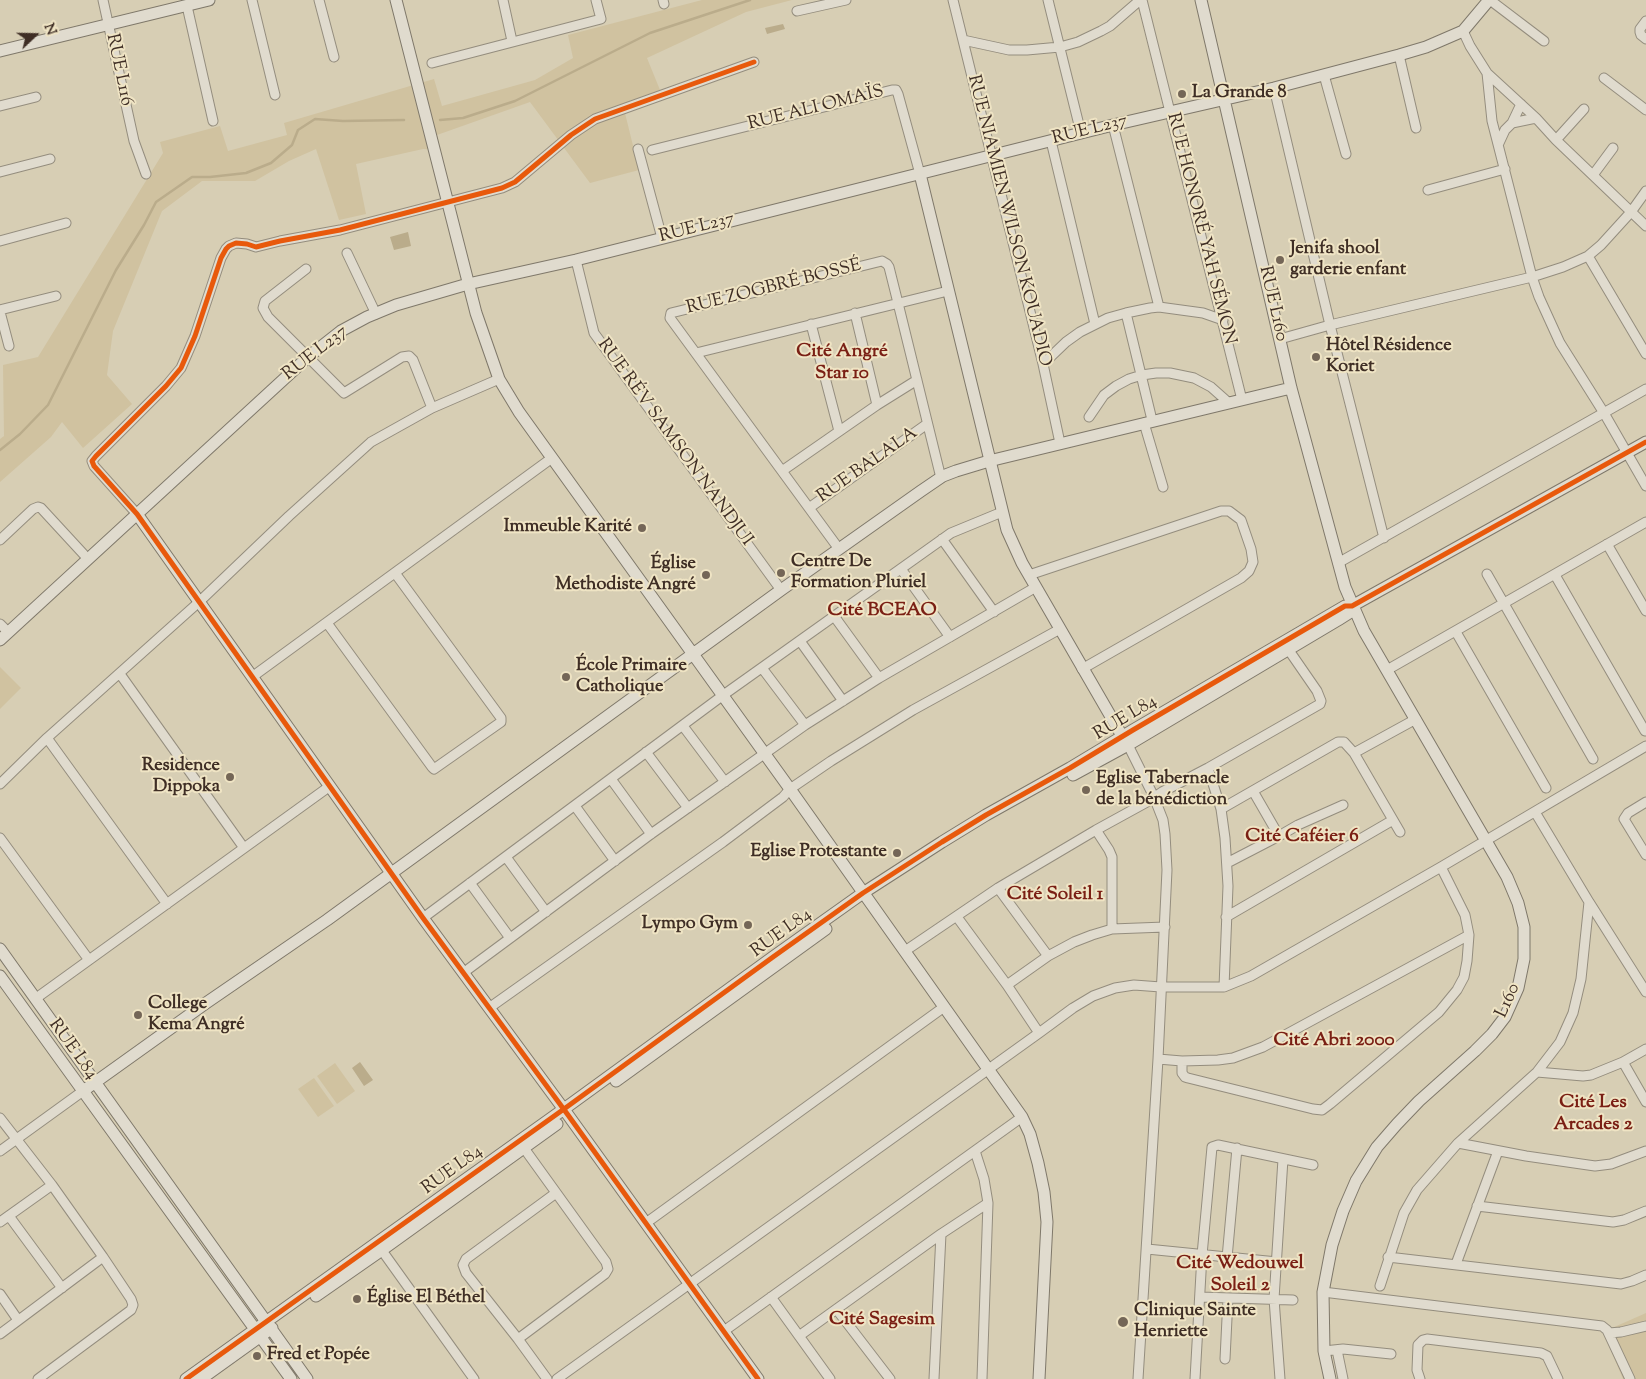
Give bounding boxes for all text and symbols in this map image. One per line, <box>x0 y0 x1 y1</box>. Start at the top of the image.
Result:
north arrow <box>10 10 60 60</box>
text: N <box>38 21 60 38</box>
street label: RUE L116 <box>100 32 136 108</box>
street label: RUE NIAMIEN WILSON KOUADIO <box>961 73 1055 369</box>
street label: RUE ALI OMAÏS <box>746 82 886 136</box>
place label: La Grande 8 <box>1192 83 1286 105</box>
marker: La Grande 8 <box>1176 88 1188 100</box>
street label: RUE L237 <box>1050 111 1130 151</box>
street label: RUE HONORÉ YAH SÉMON <box>1161 111 1239 347</box>
street label: RUE L237 <box>657 209 737 249</box>
place label: Jenifa shool garderie enfant <box>1290 239 1406 282</box>
marker: Jenifa shool garderie enfant <box>1274 254 1286 266</box>
street label: RUE ZOGBRÉ BOSSÉ <box>684 256 864 320</box>
street label: RUE L160 <box>1253 264 1291 344</box>
street label: RUE L237 <box>279 322 353 386</box>
street label: RUE RÉV SAMSON NANDJUI <box>591 335 757 551</box>
place label: Hôtel Résidence Koriet <box>1326 336 1452 378</box>
district label: Cité Angré Star 10 <box>796 342 888 386</box>
marker: Hôtel Résidence Koriet <box>1310 351 1322 363</box>
street label: RUE BALALA <box>814 423 922 509</box>
place label: Immeuble Karité <box>504 517 632 539</box>
marker: Immeuble Karité <box>636 522 648 534</box>
place label: Centre De Formation Pluriel <box>791 552 926 594</box>
place label: Église Methodiste Angré <box>555 554 696 596</box>
marker: Centre De Formation Pluriel <box>775 567 787 579</box>
marker: Église Methodiste Angré <box>700 569 712 581</box>
district label: Cité BCEAO <box>827 601 937 623</box>
place label: École Primaire Catholique <box>576 656 687 699</box>
marker: École Primaire Catholique <box>560 671 572 683</box>
street label: RUE L84 <box>1090 692 1162 746</box>
place label: Residence Dippoka <box>142 756 220 799</box>
place label: Eglise Tabernacle de la bénédiction <box>1096 769 1229 812</box>
marker: Residence Dippoka <box>224 771 236 783</box>
marker: Eglise Tabernacle de la bénédiction <box>1080 784 1092 796</box>
district label: Cité Caféier 6 <box>1245 827 1359 849</box>
place label: Eglise Protestante <box>750 842 887 864</box>
marker: Eglise Protestante <box>891 847 903 859</box>
district label: Cité Soleil 1 <box>1007 885 1103 907</box>
street label: RUE L84 <box>747 905 817 963</box>
place label: Lympo Gym <box>642 914 738 936</box>
marker: Lympo Gym <box>742 919 754 931</box>
street label: L160 <box>1492 980 1526 1022</box>
place label: College Kema Angré <box>148 994 245 1036</box>
marker: College Kema Angré <box>132 1009 144 1021</box>
street label: RUE L84 <box>43 1015 101 1085</box>
district label: Cité Abri 2000 <box>1274 1031 1394 1053</box>
district label: Cité Les Arcades 2 <box>1553 1093 1633 1137</box>
street label: RUE L84 <box>418 1142 488 1200</box>
district label: Cité Wedouwel Soleil 2 <box>1176 1254 1304 1298</box>
place label: Église El Béthel <box>367 1288 485 1310</box>
marker: Église El Béthel <box>351 1293 363 1305</box>
place label: Clinique Sainte Henriette <box>1134 1301 1256 1344</box>
district label: Cité Sagesim <box>829 1310 935 1332</box>
marker: Clinique Sainte Henriette <box>1116 1315 1130 1329</box>
place label: Fred et Popée <box>267 1345 370 1367</box>
marker: Fred et Popée <box>251 1350 263 1362</box>

